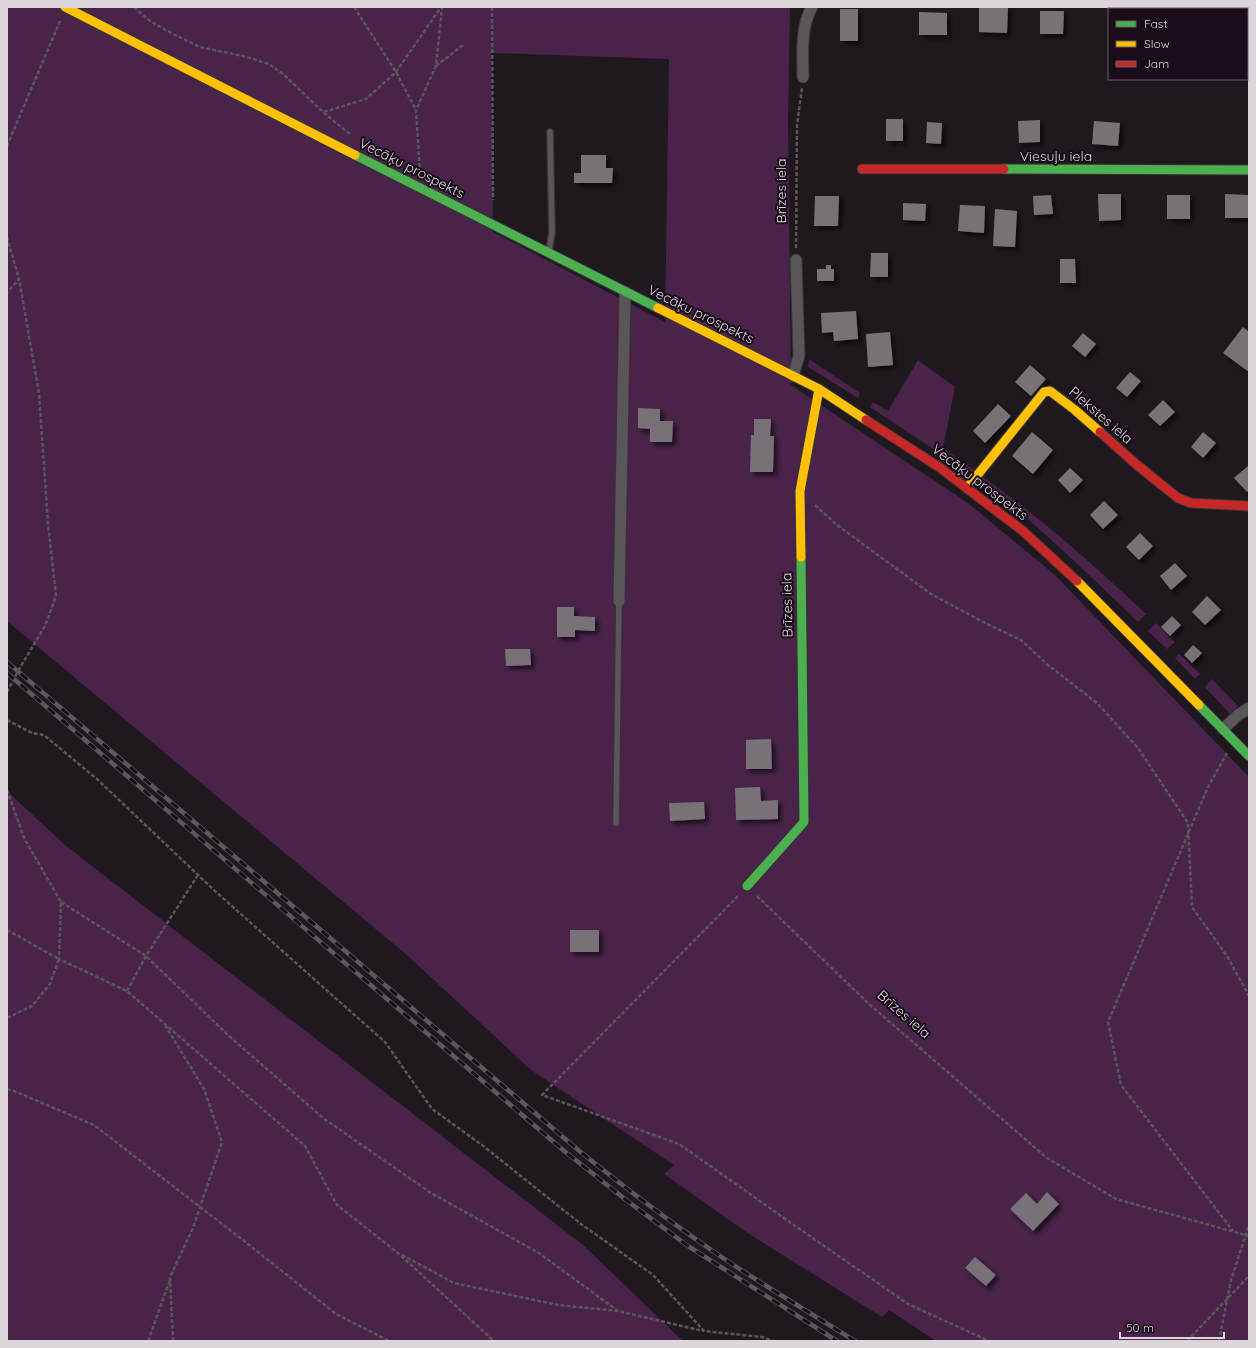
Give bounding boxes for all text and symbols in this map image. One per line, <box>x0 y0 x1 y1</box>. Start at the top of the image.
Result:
legend <box>1108 8 1248 80</box>
text: Fast <box>1144 16 1168 31</box>
text: Slow <box>1144 36 1170 51</box>
text: Jam <box>1144 56 1169 71</box>
street label: Vecāķu prospekts <box>356 134 468 202</box>
street label: Viesuļu iela <box>1020 147 1092 165</box>
street label: Brīzes iela <box>772 159 790 223</box>
street label: Vecāķu prospekts <box>645 280 757 348</box>
street label: Plekstes iela <box>1065 382 1137 448</box>
street label: Vecāķu prospekts <box>928 440 1032 524</box>
street label: Brīzes iela <box>777 572 797 638</box>
street label: Brīzes iela <box>874 986 934 1042</box>
scale bar <box>1120 1314 1224 1340</box>
text: 50 m <box>1126 1320 1154 1335</box>

